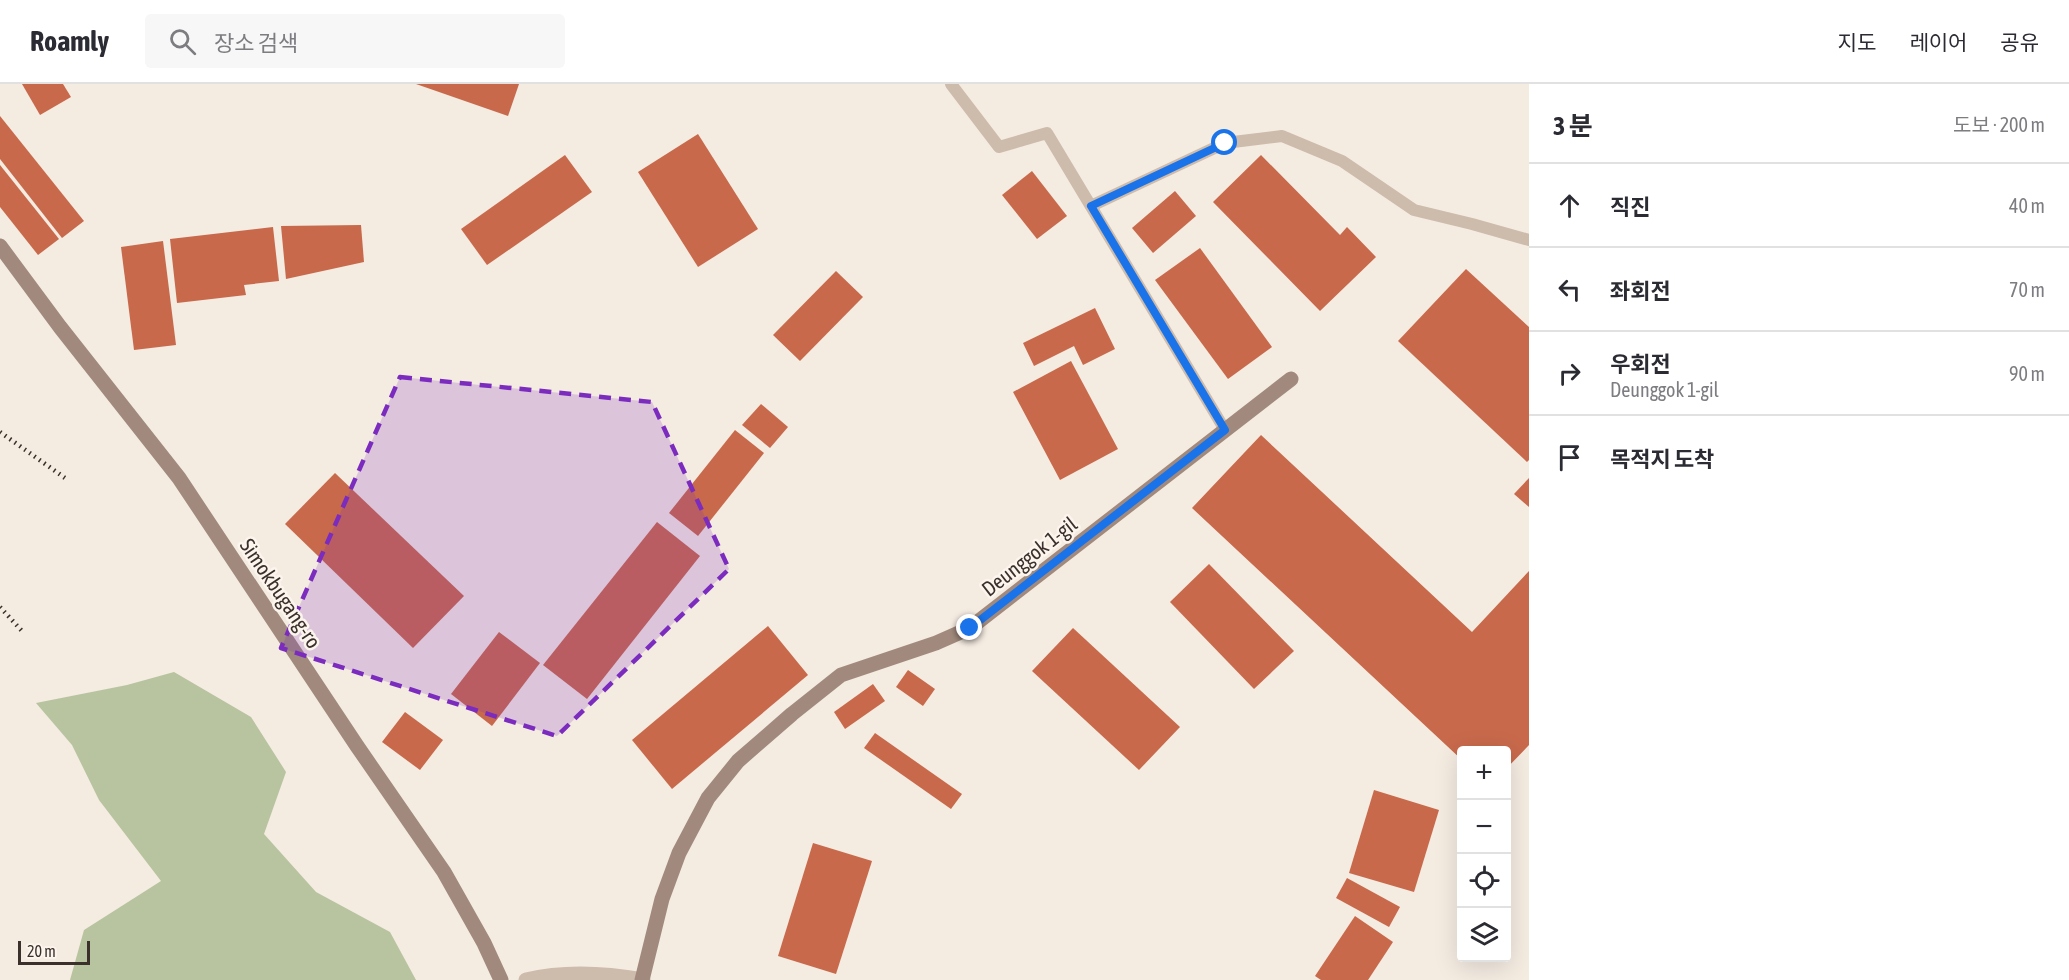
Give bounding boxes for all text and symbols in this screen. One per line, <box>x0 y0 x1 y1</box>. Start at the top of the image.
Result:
search box <box>145 14 565 68</box>
text: Roamly <box>30 25 109 57</box>
icon: search <box>166 25 199 58</box>
text: 장소 검색 <box>214 30 298 56</box>
text: 지도 <box>1838 30 1876 54</box>
text: 레이어 <box>1909 30 1967 54</box>
text: 공유 <box>2000 30 2039 54</box>
text: 3 분 <box>1553 111 1593 141</box>
text: 도보 · 200 m <box>1953 113 2045 136</box>
route start <box>1211 129 1237 155</box>
icon: ahead <box>1553 189 1586 222</box>
text: 직진 <box>1610 194 1650 220</box>
text: 40 m <box>2009 194 2045 217</box>
icon: left <box>1553 273 1586 306</box>
text: 좌회전 <box>1610 278 1671 304</box>
text: 70 m <box>2009 278 2045 301</box>
text: 우회전 <box>1610 351 1671 377</box>
icon: right <box>1553 357 1586 390</box>
text: 90 m <box>2009 362 2045 385</box>
text: Deunggok 1-gil <box>1610 378 1719 401</box>
icon: arrive <box>1553 441 1586 474</box>
text: 목적지 도착 <box>1610 446 1714 472</box>
street label: Deunggok 1-gil <box>977 511 1082 601</box>
street label: Simokbugang-ro <box>236 534 326 652</box>
route end <box>956 614 982 640</box>
map controls <box>1457 746 1511 962</box>
button: + <box>1457 746 1511 800</box>
button: − <box>1457 800 1511 854</box>
button: locate <box>1457 854 1511 908</box>
button: layers <box>1457 908 1511 962</box>
scale bar <box>18 938 90 966</box>
text: 20 m <box>27 942 56 960</box>

